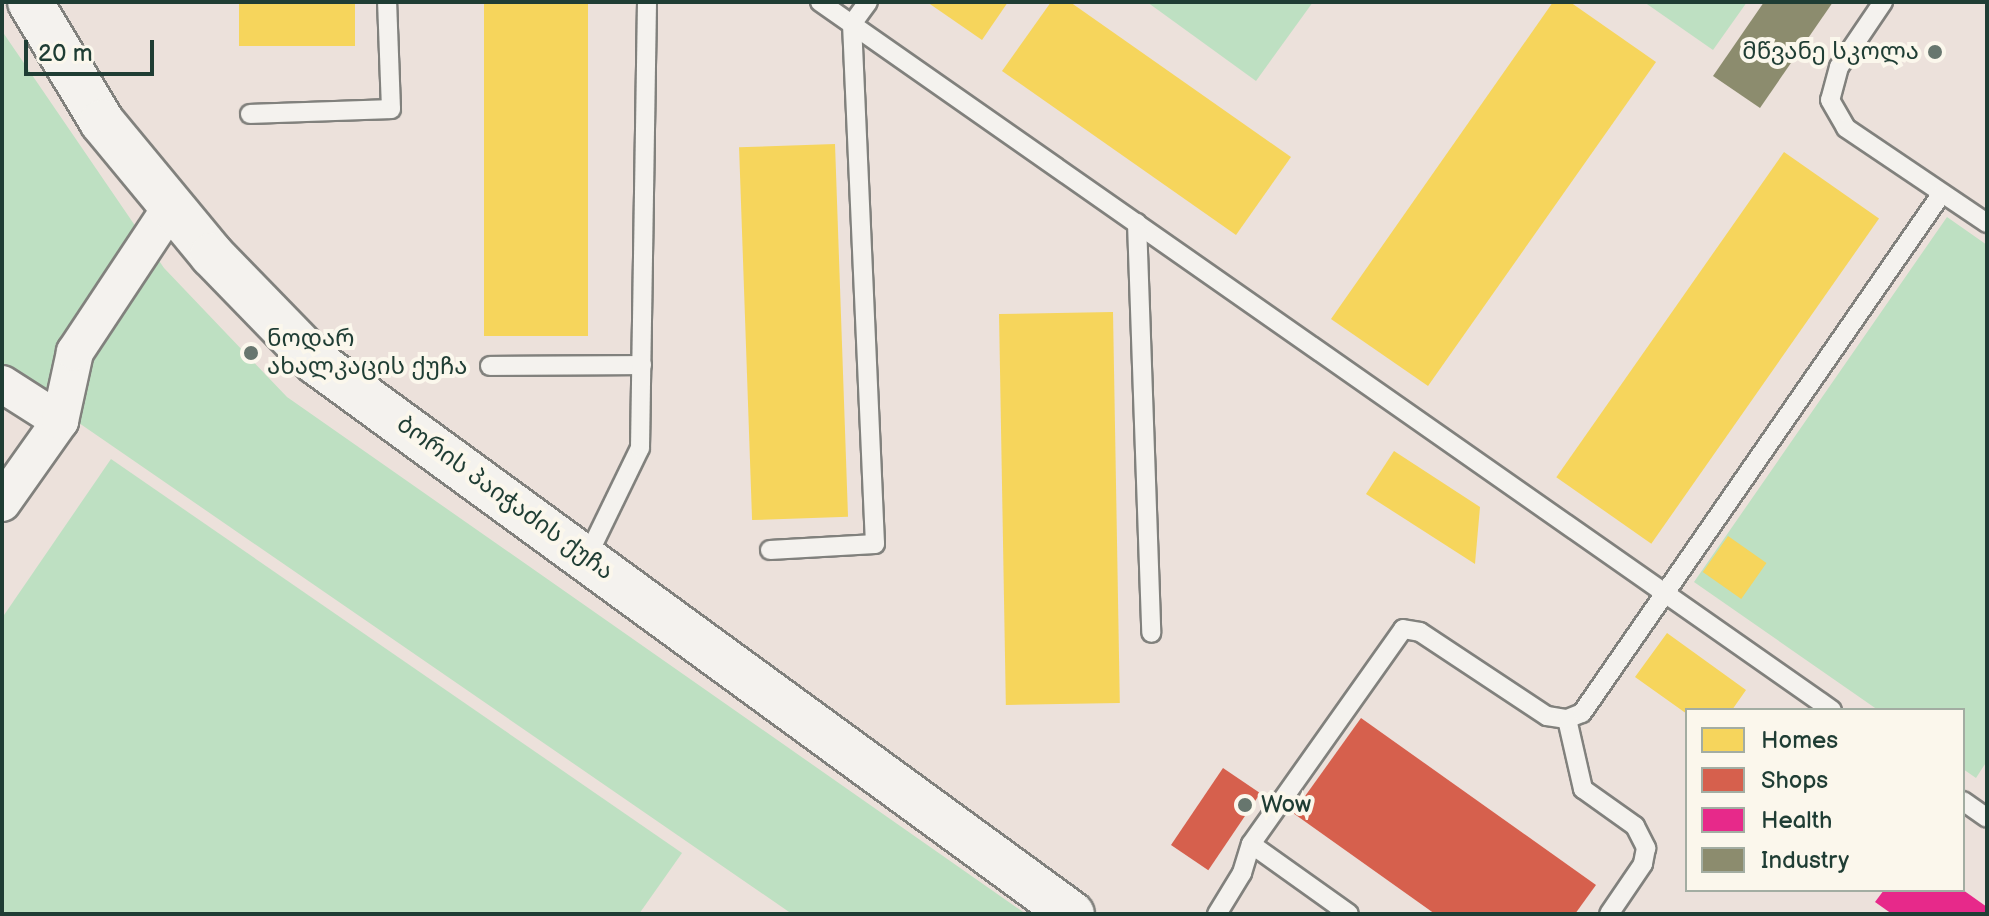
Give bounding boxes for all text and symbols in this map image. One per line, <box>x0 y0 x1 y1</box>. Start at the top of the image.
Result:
scale bar <box>28 24 158 74</box>
place label: მწვანე სკოლა <box>1742 38 1919 66</box>
text: 20 m <box>38 39 93 68</box>
marker: მწვანე სკოლა <box>1926 43 1944 61</box>
place label: ნოდარ ახალკაცის ქუჩა <box>267 325 467 381</box>
marker: ნოდარ ახალკაცის ქუჩა <box>242 344 260 362</box>
street label: ბორის პაიჭაძის ქუჩა <box>391 410 619 586</box>
legend <box>1685 708 1965 892</box>
text: Homes <box>1761 726 1838 755</box>
text: Shops <box>1761 766 1828 795</box>
place label: Wow <box>1261 791 1311 819</box>
marker: Wow <box>1236 796 1254 814</box>
text: Health <box>1761 806 1832 835</box>
text: Industry <box>1761 846 1849 875</box>

